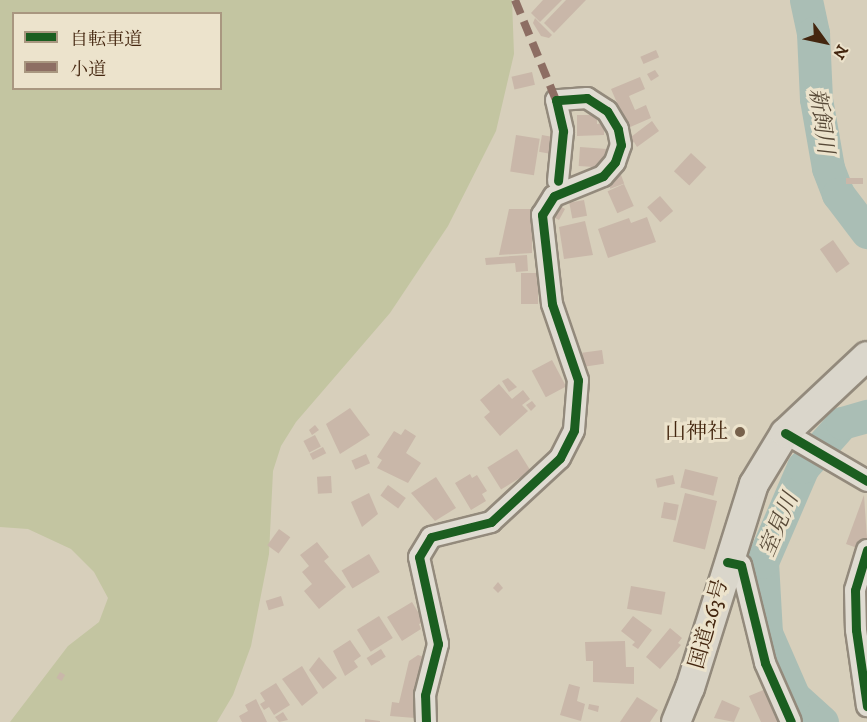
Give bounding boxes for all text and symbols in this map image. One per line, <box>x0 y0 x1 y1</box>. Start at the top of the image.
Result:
legend <box>12 12 222 90</box>
north arrow <box>795 12 855 72</box>
text: 自転車道 <box>70 29 142 51</box>
text: N <box>828 41 852 63</box>
text: 小道 <box>70 59 106 81</box>
water label: 新飼川 <box>803 86 839 156</box>
place label: 山神社 <box>665 419 728 445</box>
marker: 山神社 <box>733 425 747 439</box>
water label: 室見川 <box>754 489 804 561</box>
street label: 国道263号 <box>684 576 734 672</box>

